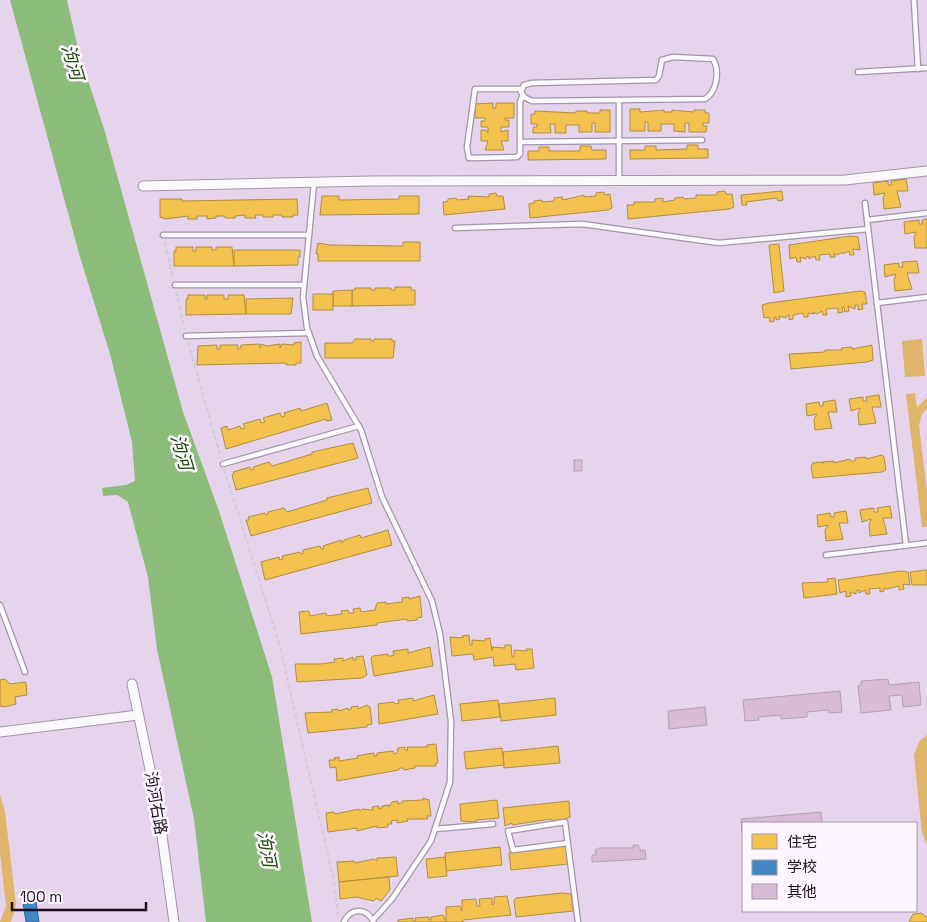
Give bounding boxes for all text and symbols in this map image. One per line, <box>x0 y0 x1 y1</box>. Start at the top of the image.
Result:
water label: 泃河 <box>57 42 90 85</box>
water label: 泃河 <box>166 432 199 475</box>
street label: 泃河右路 <box>140 770 172 836</box>
legend <box>742 822 917 912</box>
water label: 泃河 <box>252 829 282 872</box>
text: 住宅 <box>787 832 817 851</box>
text: 学校 <box>787 857 817 876</box>
scale bar <box>12 880 146 912</box>
text: 其他 <box>787 882 817 901</box>
text: 100 m <box>20 887 62 906</box>

